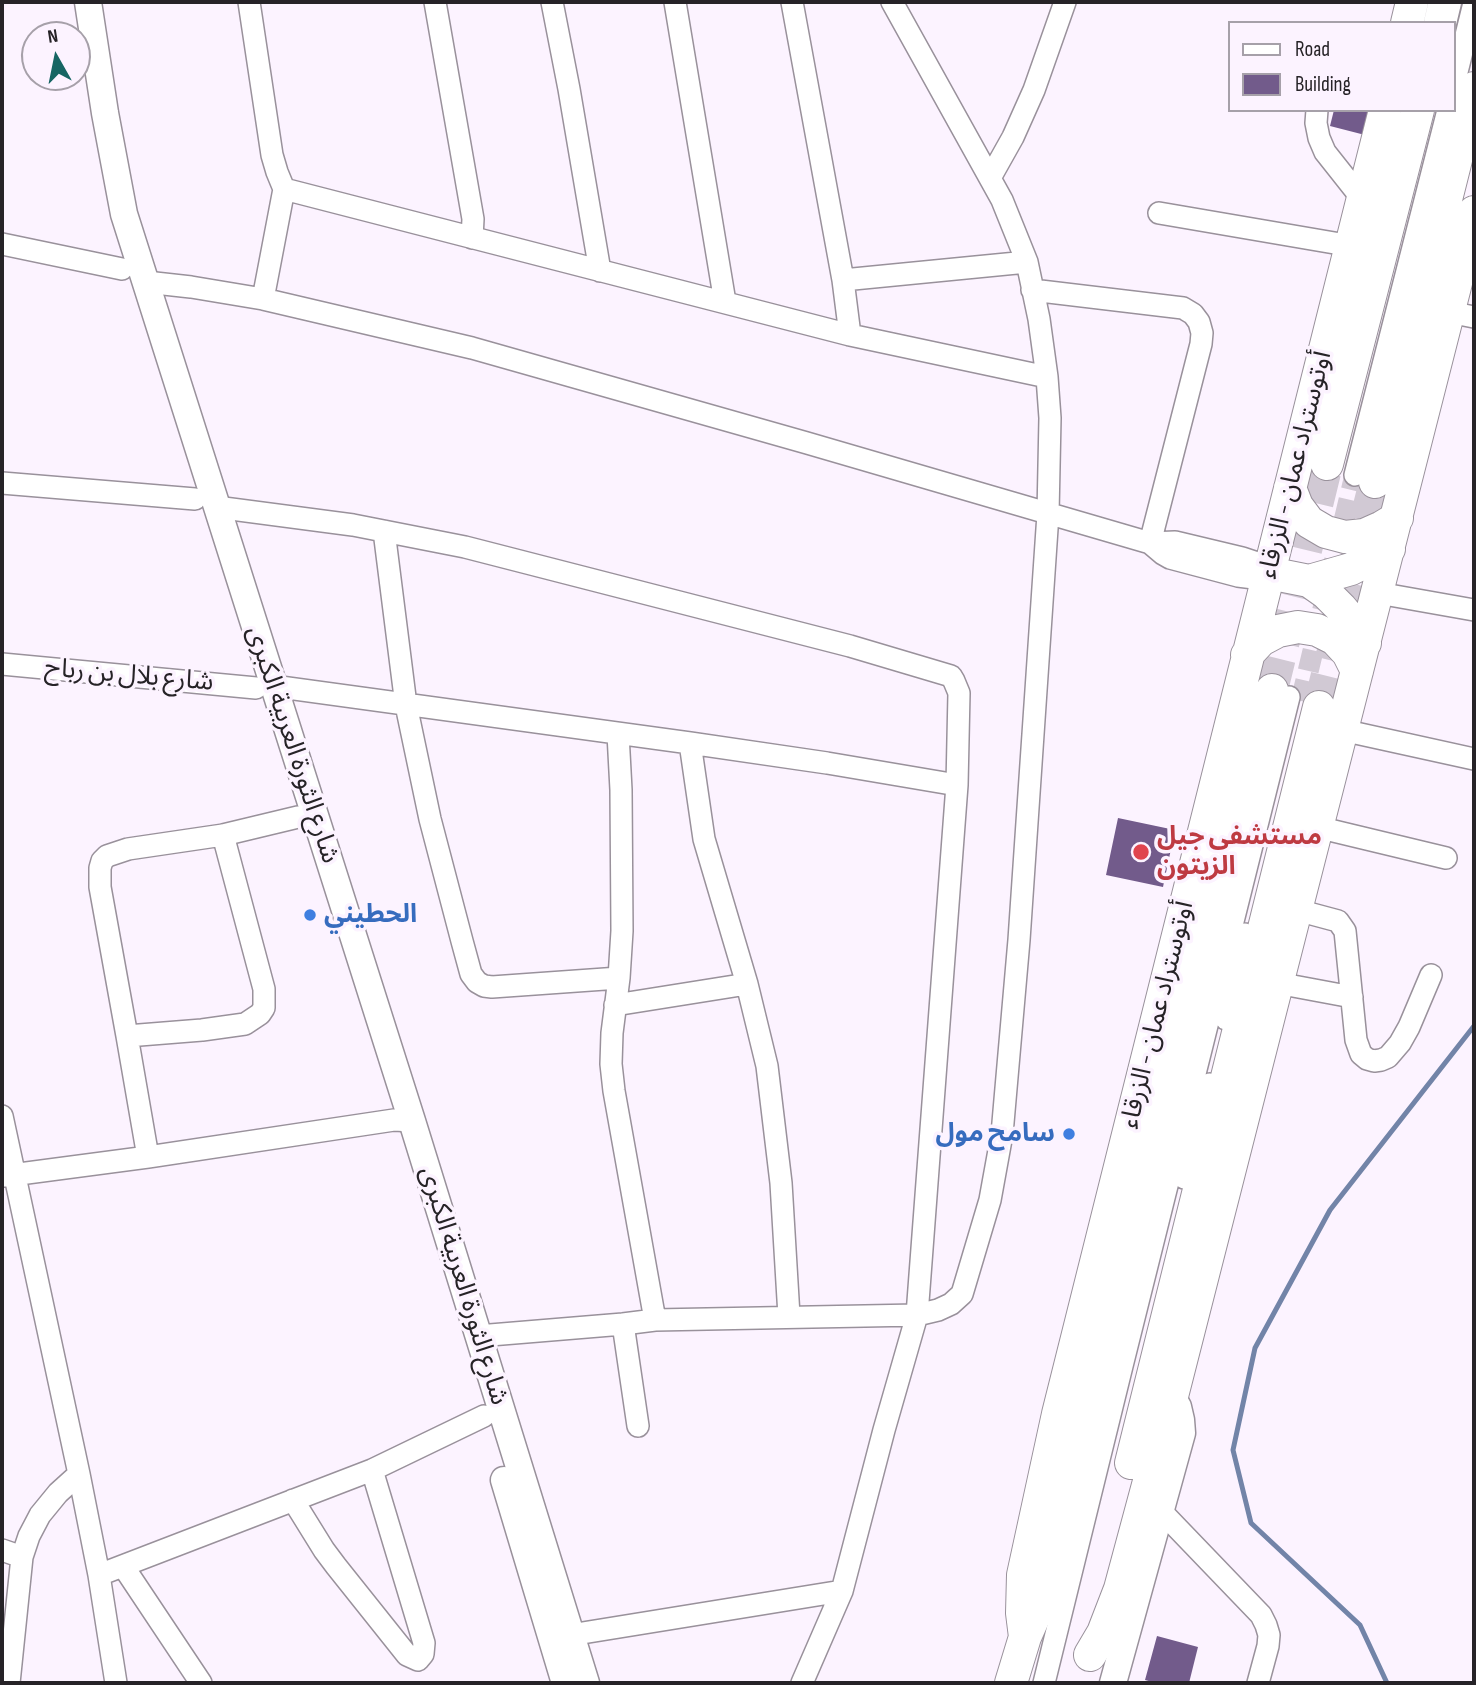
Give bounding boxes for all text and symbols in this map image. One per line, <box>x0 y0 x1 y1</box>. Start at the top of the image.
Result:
north arrow <box>21 21 91 91</box>
legend <box>1228 21 1455 112</box>
text: N <box>46 25 60 49</box>
text: Road <box>1295 37 1330 62</box>
text: Building <box>1295 72 1351 97</box>
street label: أوتوستراد عمان - الزرقاء <box>1253 348 1339 582</box>
street label: شارع الثورة العربية الكبرى <box>239 622 345 868</box>
street label: شارع بلال بن رباح <box>43 653 215 699</box>
place label: مستشفى جيل الزيتون <box>1157 821 1322 882</box>
marker: مستشفى جيل الزيتون <box>1131 842 1151 862</box>
street label: أوتوستراد عمان - الزرقاء <box>1115 898 1201 1132</box>
place label: الحطيني <box>324 899 417 931</box>
marker: الحطيني <box>302 907 318 923</box>
place label: سامح مول <box>936 1118 1055 1150</box>
marker: سامح مول <box>1061 1126 1077 1142</box>
street label: شارع الثورة العربية الكبرى <box>412 1163 514 1409</box>

